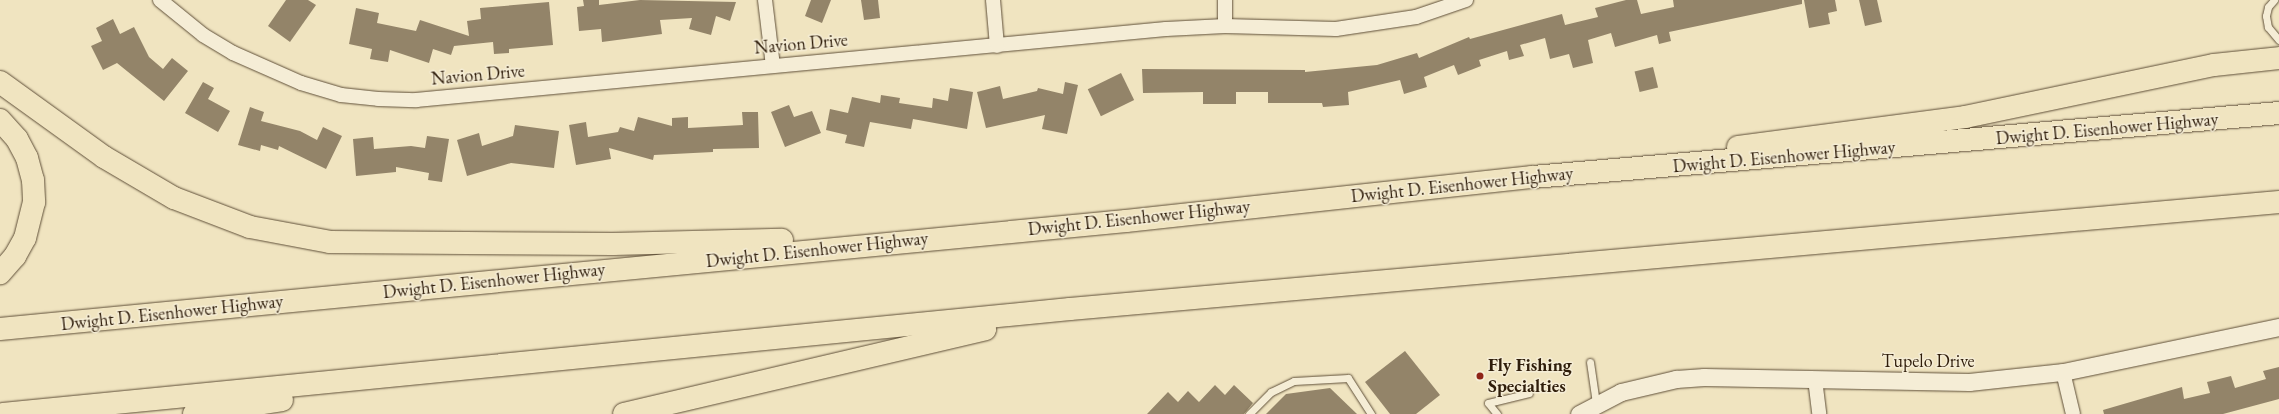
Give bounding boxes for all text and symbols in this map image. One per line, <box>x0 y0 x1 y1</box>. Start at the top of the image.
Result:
street label: Navion Drive <box>753 29 849 59</box>
street label: Navion Drive <box>430 60 526 90</box>
street label: Dwight D. Eisenhower Highway <box>1995 109 2219 149</box>
street label: Dwight D. Eisenhower Highway <box>1672 137 1896 177</box>
street label: Dwight D. Eisenhower Highway <box>1350 163 1574 207</box>
street label: Dwight D. Eisenhower Highway <box>1027 196 1251 240</box>
street label: Dwight D. Eisenhower Highway <box>705 228 929 272</box>
street label: Dwight D. Eisenhower Highway <box>382 259 606 303</box>
street label: Dwight D. Eisenhower Highway <box>60 291 284 335</box>
street label: Tupelo Drive <box>1881 350 1975 372</box>
place label: Fly Fishing Specialties <box>1488 355 1572 398</box>
marker: Fly Fishing Specialties <box>1475 371 1485 381</box>

